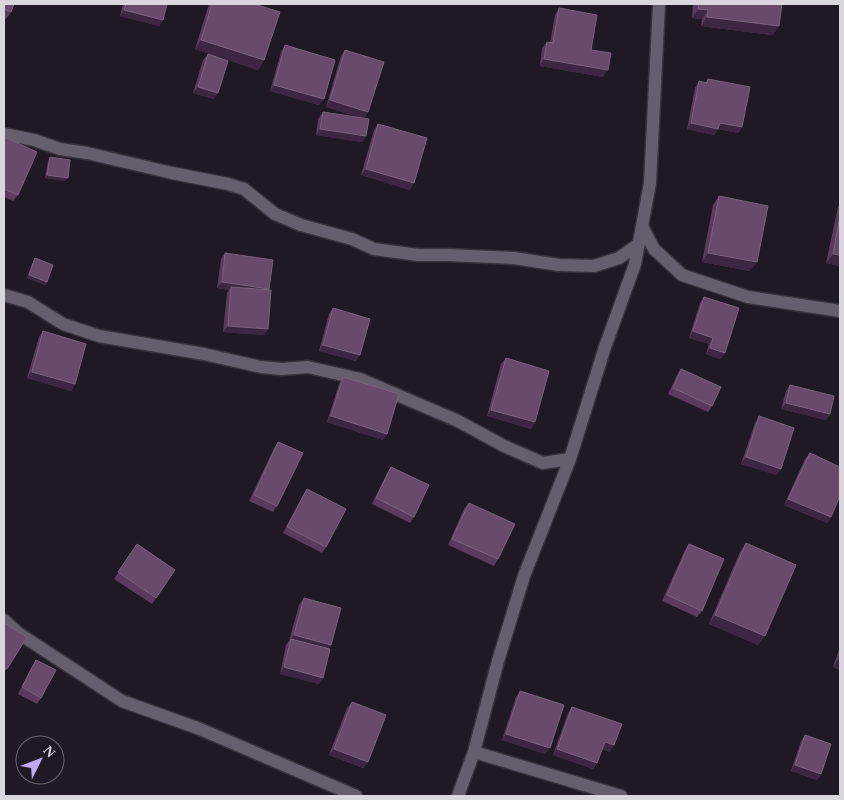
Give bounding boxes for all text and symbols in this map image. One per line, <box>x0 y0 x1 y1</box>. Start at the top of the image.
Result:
north arrow <box>15 735 65 785</box>
text: N <box>40 743 58 760</box>

